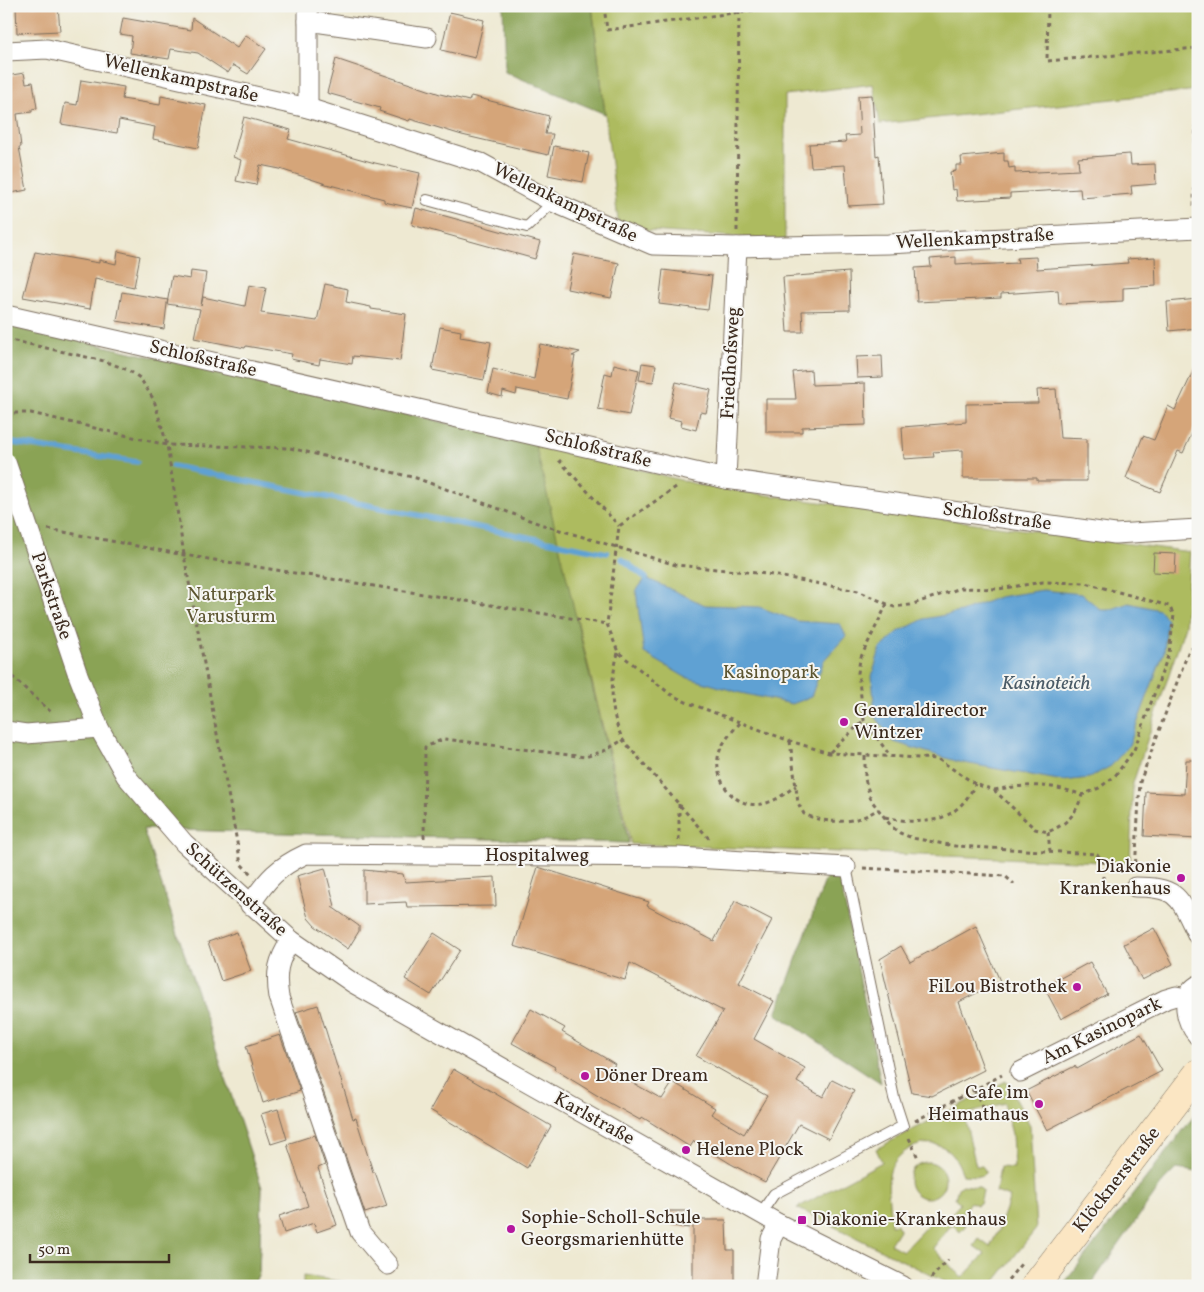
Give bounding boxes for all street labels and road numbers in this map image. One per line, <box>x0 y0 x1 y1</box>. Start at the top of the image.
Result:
street label: Wellenkampstraße <box>101 49 261 109</box>
street label: Wellenkampstraße <box>488 157 642 249</box>
street label: Wellenkampstraße <box>895 222 1055 256</box>
street label: Friedhofsweg <box>715 306 747 420</box>
street label: Schloßstraße <box>147 334 259 384</box>
street label: Schloßstraße <box>542 423 654 475</box>
street label: Schloßstraße <box>941 497 1053 537</box>
street label: Parkstraße <box>24 549 78 643</box>
street label: Schützenstraße <box>179 837 293 943</box>
street label: Hospitalweg <box>485 843 589 869</box>
street label: Am Kasinopark <box>1038 991 1166 1071</box>
street label: Karlstraße <box>549 1086 639 1152</box>
street label: Klöcknerstraße <box>1067 1122 1167 1238</box>

